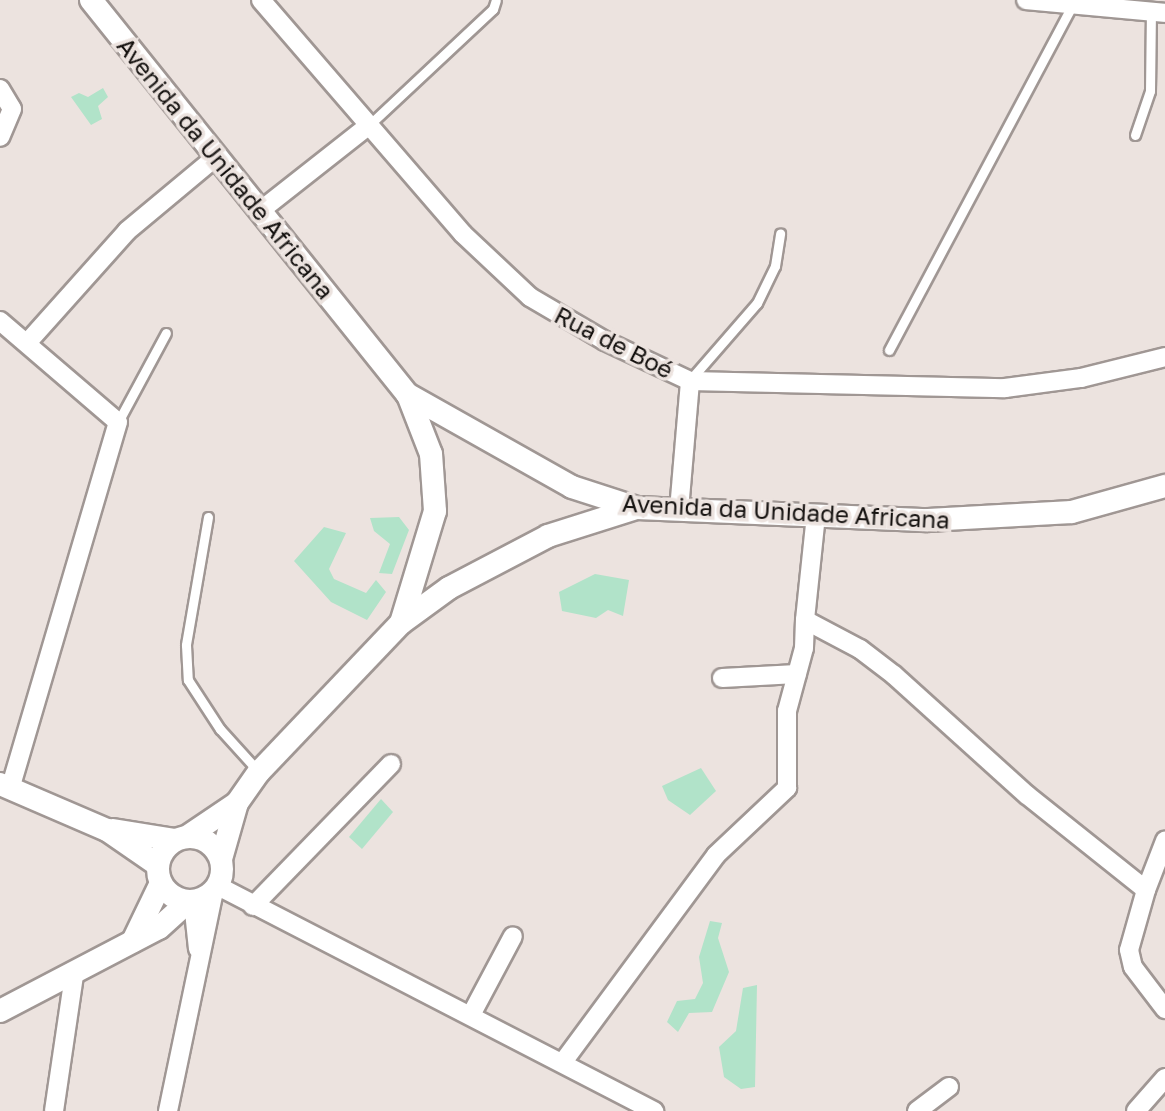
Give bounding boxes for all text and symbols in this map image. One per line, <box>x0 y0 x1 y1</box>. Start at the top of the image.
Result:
street label: Avenida da Unidade Africana <box>112 31 340 305</box>
street label: Rua de Boé <box>550 300 678 384</box>
street label: Avenida da Unidade Africana <box>621 488 951 534</box>

